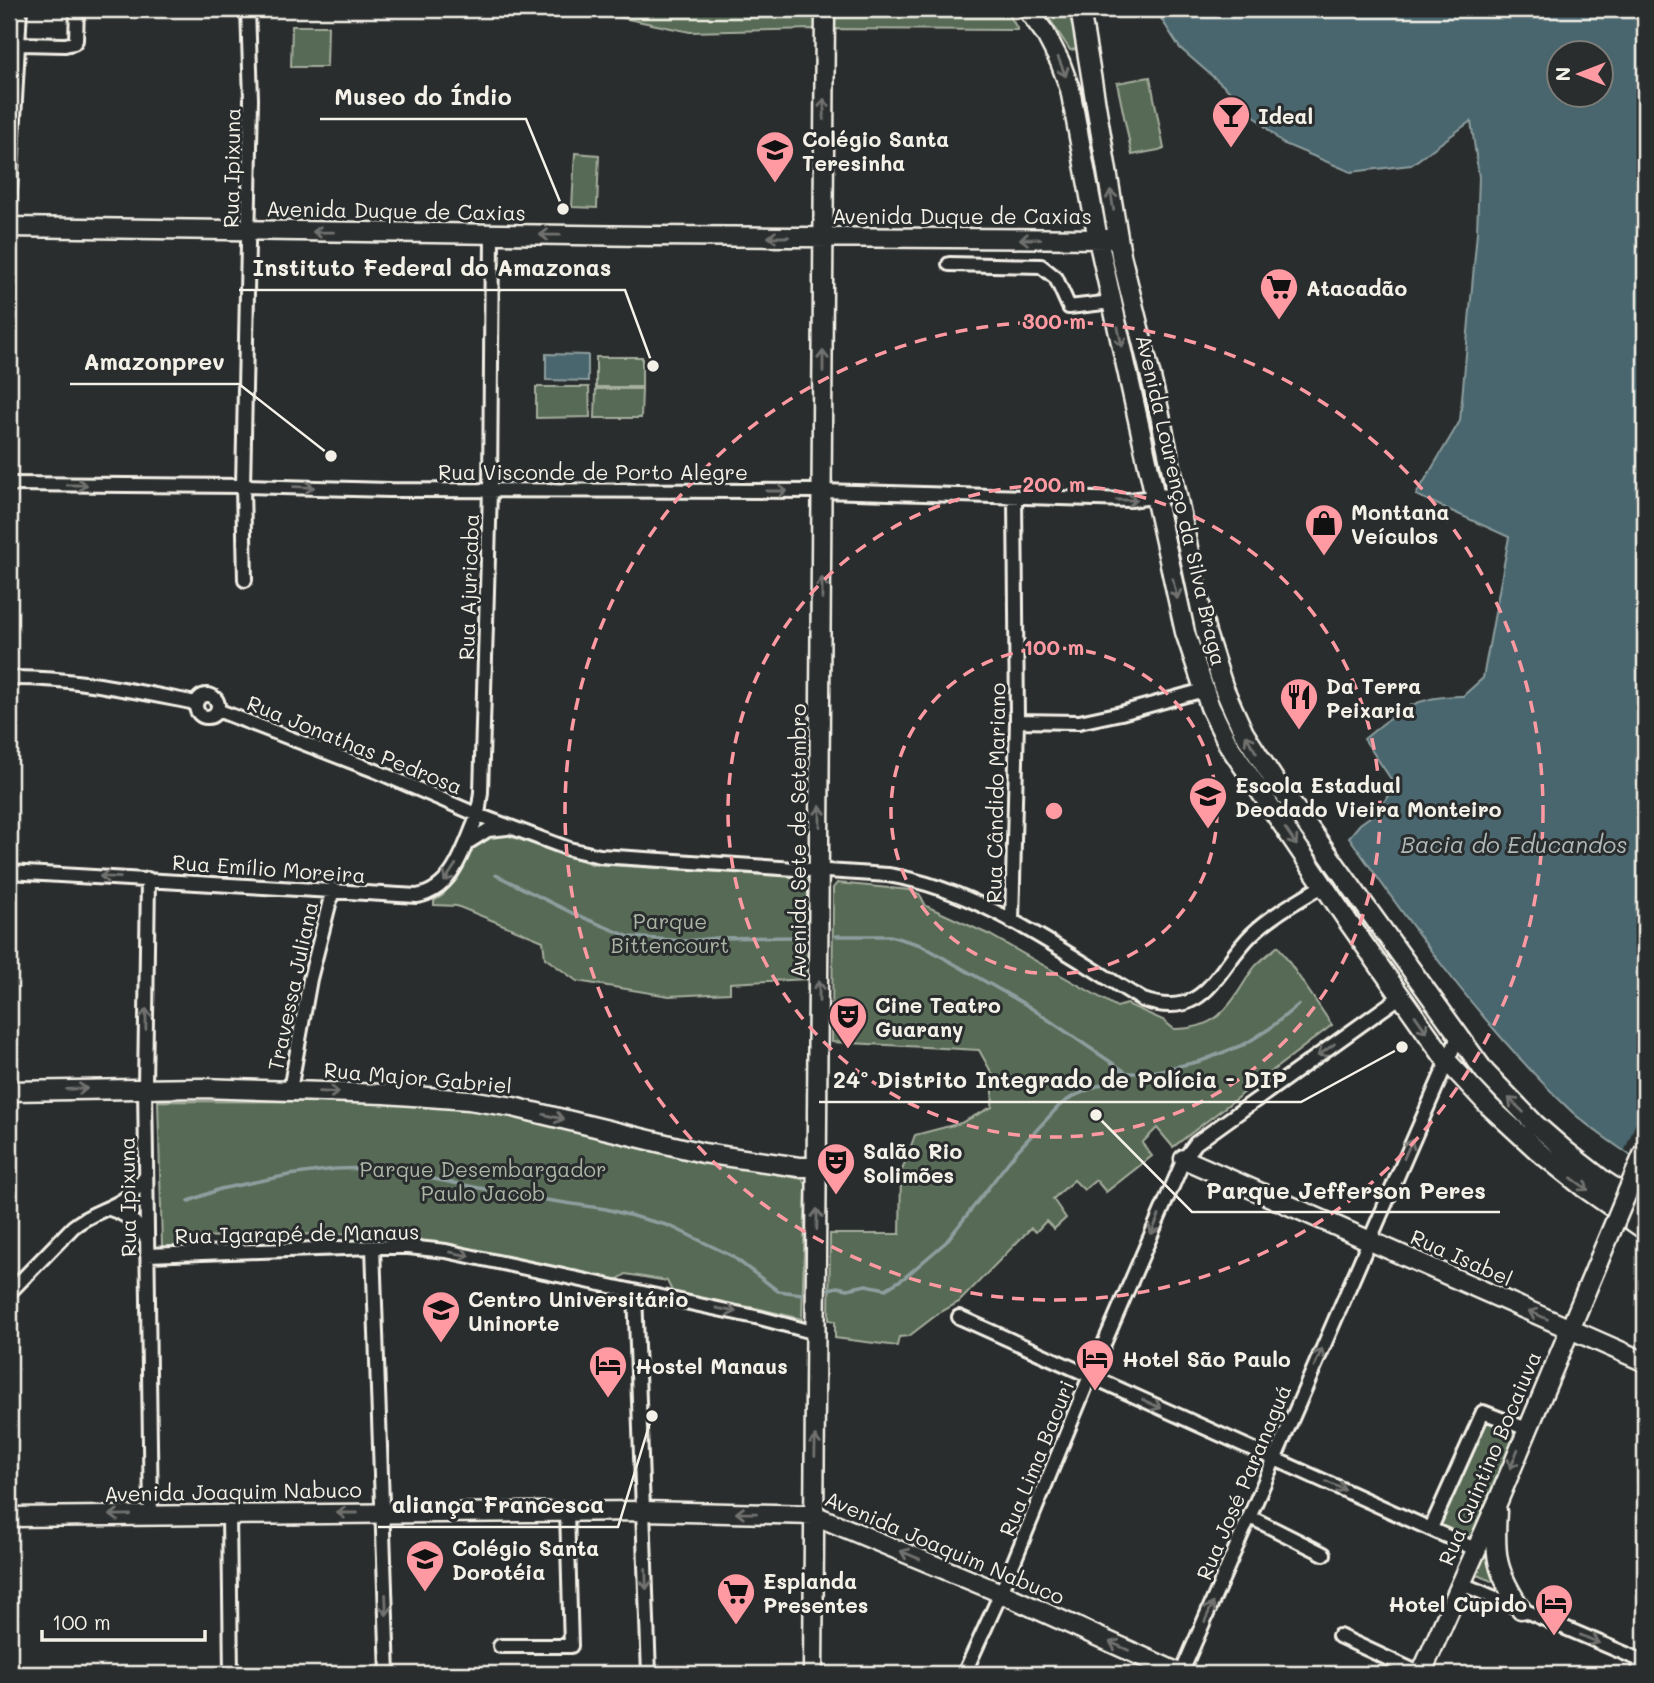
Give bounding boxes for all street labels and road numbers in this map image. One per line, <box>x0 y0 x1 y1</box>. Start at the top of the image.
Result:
street label: Rua Ipixuna <box>216 108 246 228</box>
street label: Avenida Duque de Caxias <box>266 194 526 226</box>
street label: Avenida Duque de Caxias <box>832 202 1092 229</box>
street label: Avenida Lourenço da Silva Braga <box>1131 332 1233 668</box>
street label: Rua Visconde de Porto Alegre <box>438 458 748 485</box>
street label: Rua Ajuricaba <box>452 513 484 661</box>
street label: Rua Cândido Mariano <box>980 682 1010 904</box>
street label: Rua Jonathas Pedrosa <box>243 688 467 800</box>
street label: Avenida Sete de Setembro <box>784 704 811 978</box>
street label: Rua Emílio Moreira <box>171 848 367 888</box>
street label: Travessa Juliana <box>261 899 323 1073</box>
street label: Rua Major Gabriel <box>323 1055 513 1099</box>
street label: Rua Ipixuna <box>112 1137 142 1257</box>
street label: Rua Igarapé de Manaus <box>174 1217 420 1249</box>
street label: Rua Isabel <box>1407 1223 1517 1291</box>
street label: Rua Quintino Bocaiuva <box>1432 1347 1546 1569</box>
street label: Rua Lima Bacuri <box>992 1376 1080 1540</box>
street label: Rua José Paranaguá <box>1190 1380 1296 1584</box>
street label: Avenida Joaquim Nabuco <box>104 1475 362 1507</box>
street label: Avenida Joaquim Nabuco <box>821 1484 1069 1610</box>

